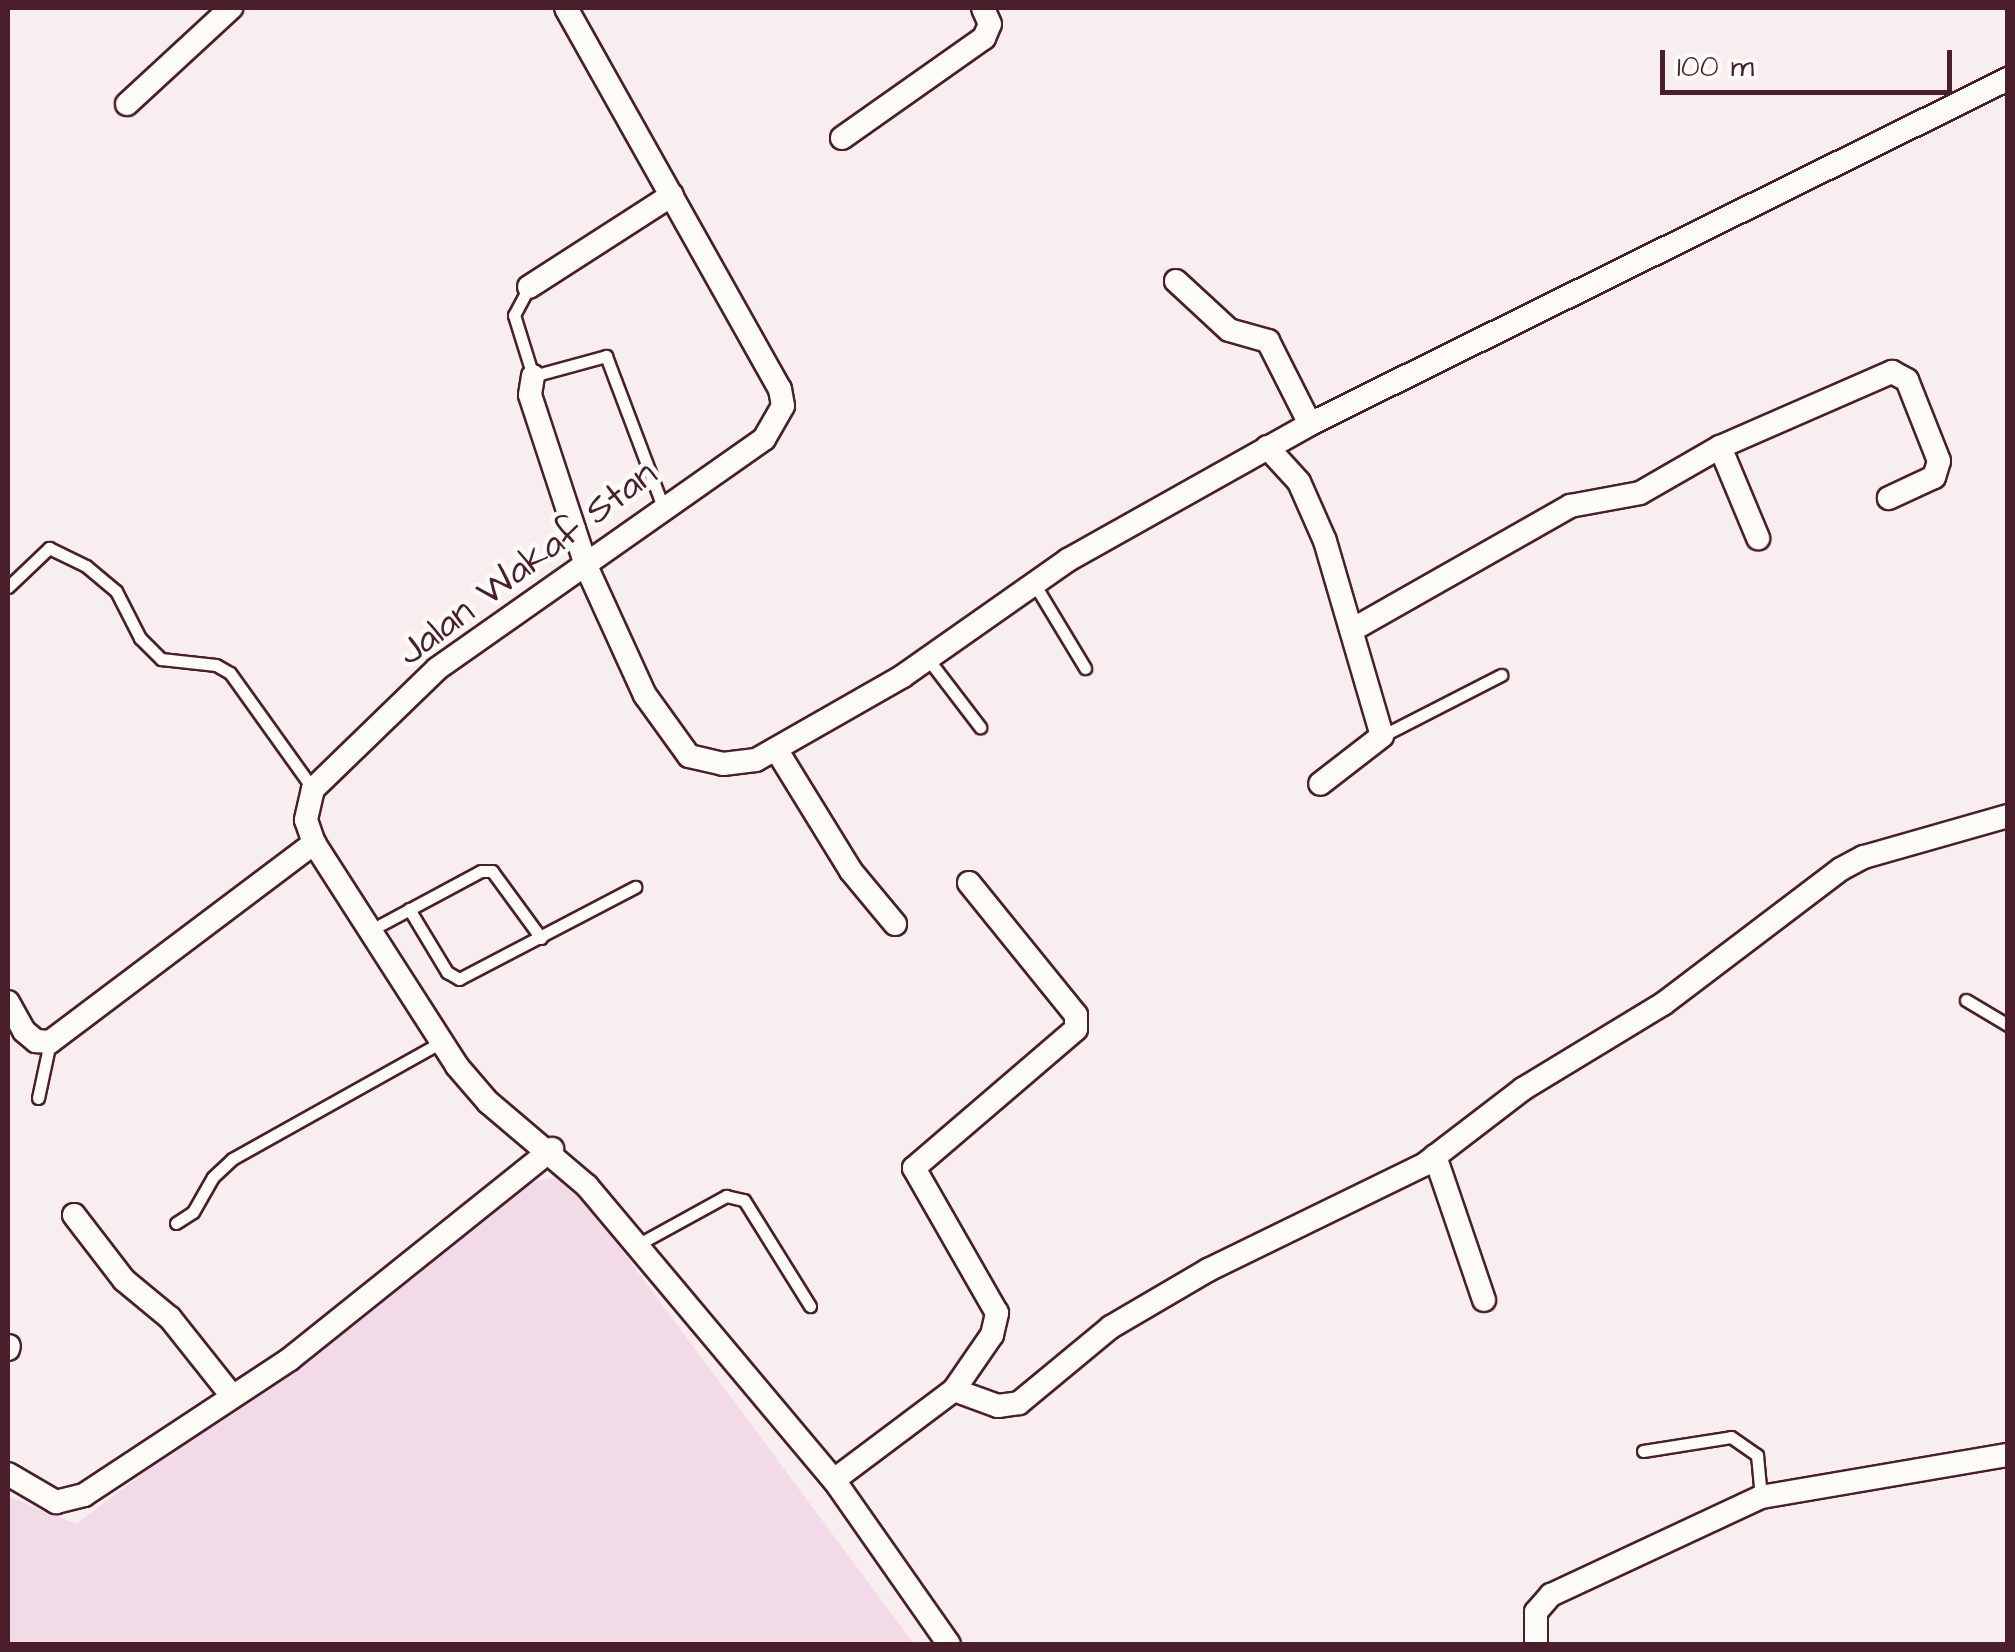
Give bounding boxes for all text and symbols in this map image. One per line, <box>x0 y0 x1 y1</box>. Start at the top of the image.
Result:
scale bar <box>1665 30 1958 92</box>
text: 100 m <box>1677 46 1754 88</box>
street label: Jalan Wakaf Stan <box>389 452 667 676</box>

